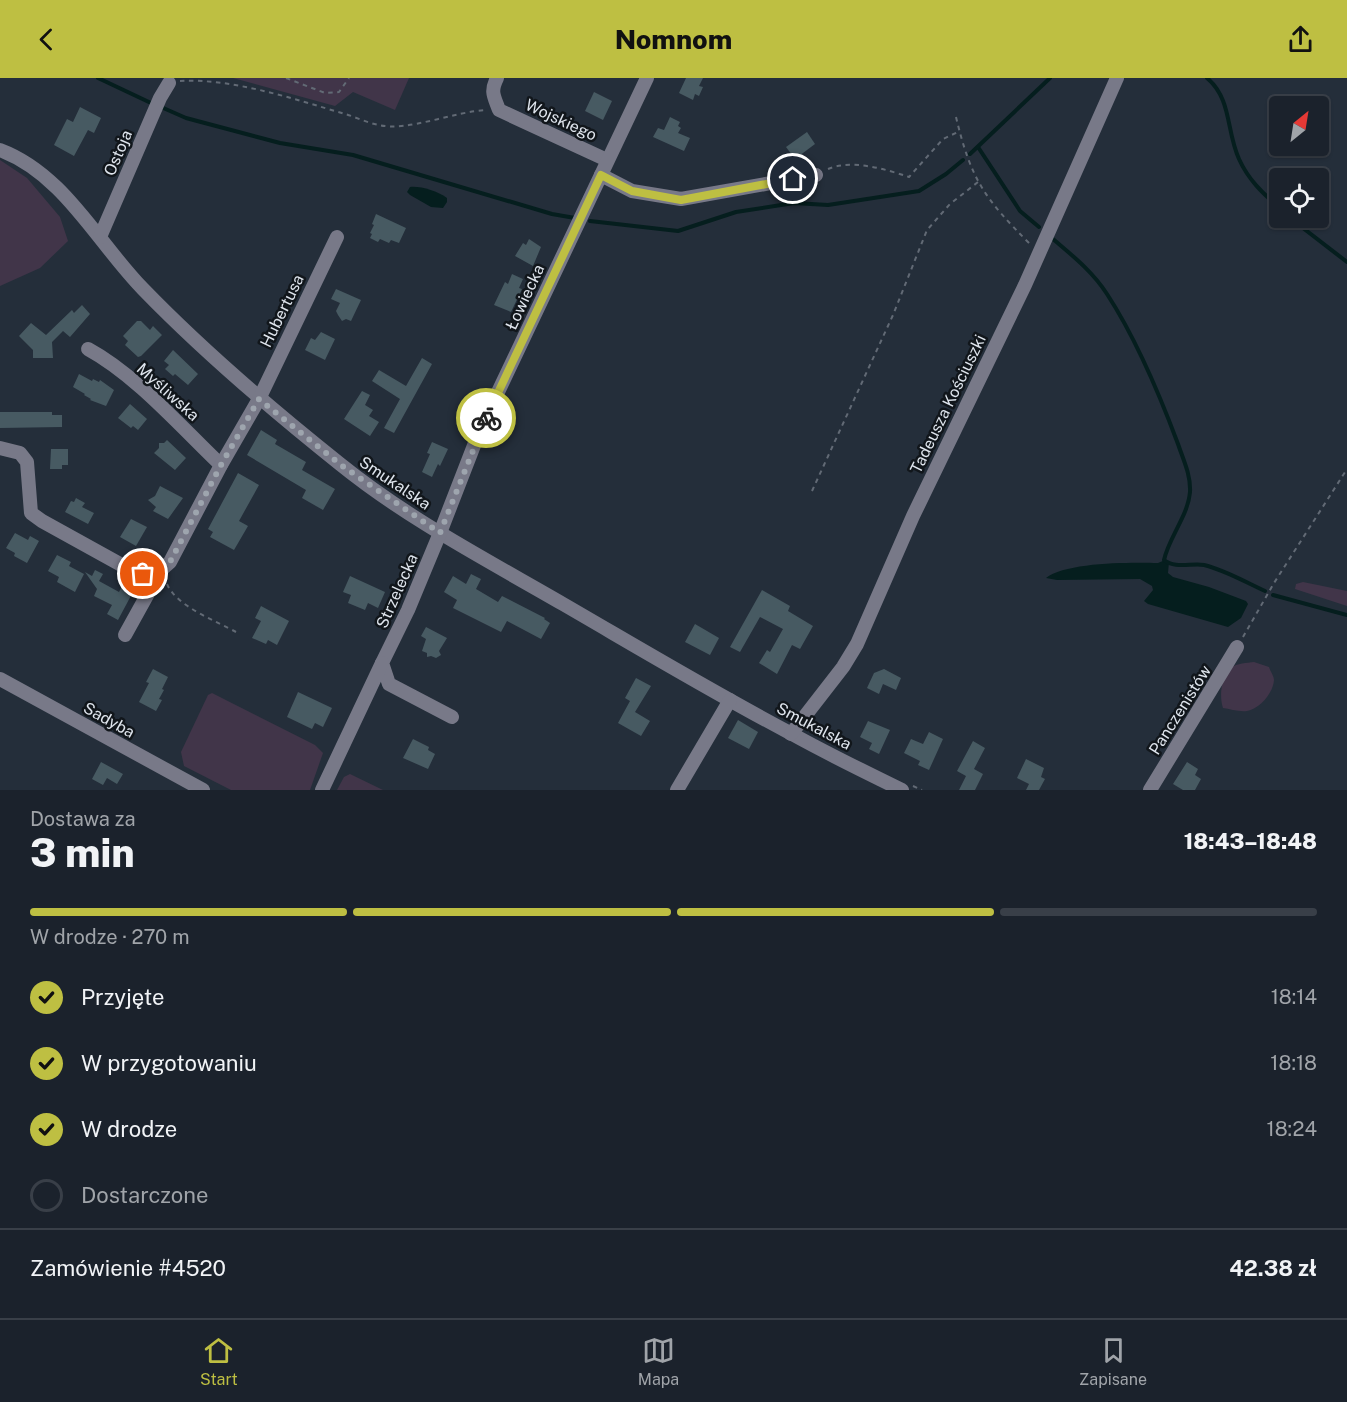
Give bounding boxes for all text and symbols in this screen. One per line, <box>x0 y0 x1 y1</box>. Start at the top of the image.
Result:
icon: back <box>30 23 63 56</box>
text: Nomnom <box>615 23 732 55</box>
icon: share <box>1284 23 1317 56</box>
street label: Wojskiego <box>522 95 600 145</box>
north arrow <box>1269 96 1329 156</box>
map controls <box>1269 96 1329 228</box>
street label: Ostoja <box>100 127 136 179</box>
pin <box>767 153 818 204</box>
icon: home <box>776 162 809 195</box>
button: locate <box>1269 168 1329 228</box>
street label: Łowiecka <box>502 261 548 333</box>
street label: Hubertusa <box>256 271 308 351</box>
street label: Tadeusza Kościuszki <box>906 332 990 476</box>
street label: Myśliwska <box>133 359 203 425</box>
courier <box>456 388 516 448</box>
icon: bike <box>470 402 503 435</box>
street label: Smukalska <box>356 452 434 514</box>
pin <box>117 548 168 599</box>
street label: Strzelecka <box>372 551 422 631</box>
icon: bag <box>126 557 159 590</box>
street label: Panczenistów <box>1145 661 1215 758</box>
street label: Sadyba <box>80 698 138 742</box>
street label: Smukalska <box>773 698 855 754</box>
text: Dostawa za <box>30 807 136 831</box>
text: 18:43–18:48 <box>1184 828 1317 854</box>
text: 3 min <box>30 830 135 876</box>
text: W drodze · 270 m <box>30 925 189 949</box>
icon: check <box>30 981 63 1014</box>
text: Przyjęte <box>81 984 164 1010</box>
text: 18:14 <box>1271 985 1317 1009</box>
icon: check <box>30 1047 63 1080</box>
text: W przygotowaniu <box>81 1050 257 1076</box>
text: 18:18 <box>1270 1051 1317 1075</box>
icon: check <box>30 1113 63 1146</box>
text: W drodze <box>81 1116 177 1142</box>
text: 18:24 <box>1267 1117 1317 1141</box>
text: Dostarczone <box>81 1182 208 1208</box>
text: Zamówienie #4520 <box>30 1255 226 1281</box>
text: 42.38 zł <box>1229 1255 1317 1281</box>
tab: Start <box>200 1334 238 1389</box>
tab: Mapa <box>638 1334 679 1389</box>
tab: Zapisane <box>1079 1334 1147 1389</box>

